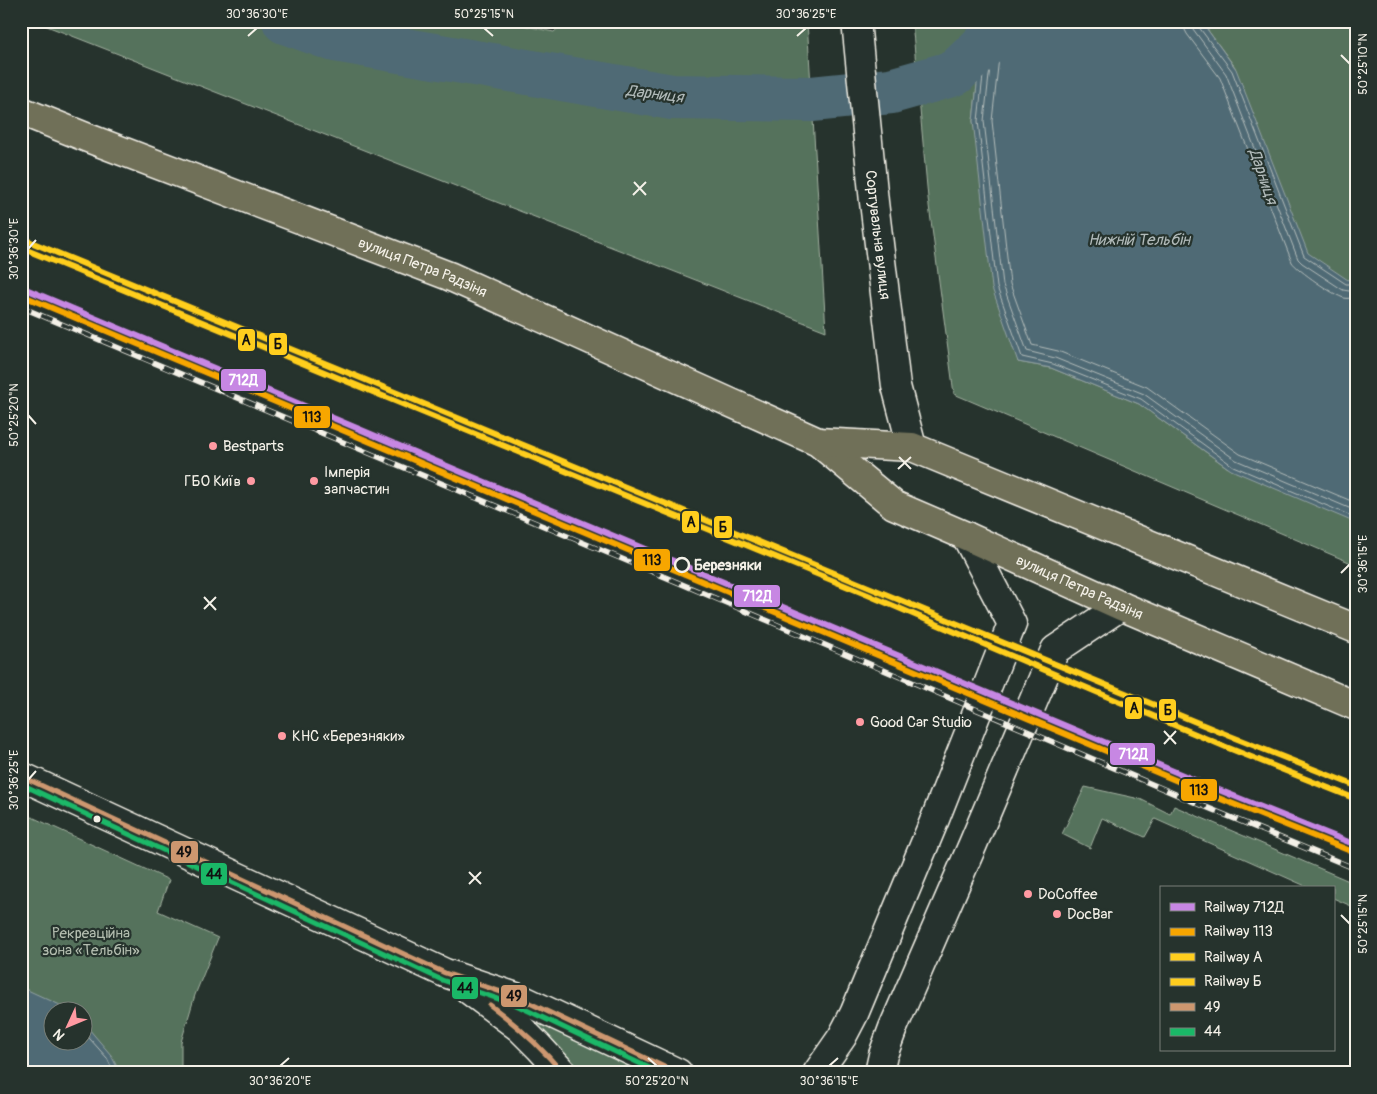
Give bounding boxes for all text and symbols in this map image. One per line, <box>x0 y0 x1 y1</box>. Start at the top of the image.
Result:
text: 30°36'30"E <box>226 7 288 22</box>
text: 50°25'15"N <box>454 7 514 22</box>
text: 30°36'25"E <box>776 7 836 22</box>
text: 50°25'10"N <box>1356 33 1371 95</box>
water label: Дарниця <box>624 80 686 108</box>
water label: Дарниця <box>1244 145 1282 208</box>
street label: Сортувальна вулиця <box>861 169 895 301</box>
text: 30°36'30"E <box>7 218 22 280</box>
water label: Нижній Тельбін <box>1088 230 1192 250</box>
street label: вулиця Петра Радзіня <box>355 233 490 302</box>
line badge: A <box>237 328 256 352</box>
text: A <box>241 332 251 349</box>
line badge: Б <box>268 332 288 356</box>
text: Б <box>274 336 282 353</box>
line badge: 712Д <box>220 368 267 392</box>
text: 712Д <box>228 372 258 389</box>
text: 50°25'20"N <box>7 383 22 447</box>
line badge: 113 <box>293 405 331 429</box>
text: 113 <box>303 409 322 426</box>
place label: Bestparts <box>223 437 284 456</box>
marker: Bestparts <box>207 440 219 452</box>
place label: Імперія запчастин <box>324 463 389 499</box>
place label: ГБО Київ <box>184 472 241 491</box>
marker: ГБО Київ <box>245 475 257 487</box>
marker: Імперія запчастин <box>308 475 320 487</box>
line badge: A <box>681 510 700 534</box>
text: A <box>686 514 696 531</box>
line badge: Б <box>713 515 733 539</box>
text: Б <box>719 519 727 536</box>
text: 30°36'15"E <box>1356 535 1371 593</box>
line badge: 113 <box>633 548 671 572</box>
street label: вулиця Петра Радзіня <box>1013 551 1146 624</box>
text: 113 <box>643 552 662 569</box>
place label: Березняки <box>694 556 761 575</box>
marker: Березняки <box>674 557 690 573</box>
line badge: 712Д <box>733 584 781 608</box>
text: 712Д <box>742 588 772 605</box>
line badge: A <box>1124 696 1143 720</box>
line badge: Б <box>1158 698 1177 722</box>
text: A <box>1129 700 1139 717</box>
text: Б <box>1164 702 1172 719</box>
place label: Good Car Studio <box>870 713 972 732</box>
marker: Good Car Studio <box>854 716 866 728</box>
place label: КНС «Березняки» <box>292 727 405 746</box>
marker: КНС «Березняки» <box>276 730 288 742</box>
line badge: 712Д <box>1109 742 1156 766</box>
text: 712Д <box>1118 746 1148 763</box>
text: 30°36'25"E <box>7 750 22 810</box>
line badge: 113 <box>1180 778 1218 802</box>
text: 113 <box>1190 782 1209 799</box>
unlabelled marker <box>92 814 102 824</box>
line badge: 49 <box>170 840 199 864</box>
text: 49 <box>176 844 192 861</box>
line badge: 44 <box>200 862 228 886</box>
text: 44 <box>206 866 223 883</box>
place label: DoCoffee <box>1038 885 1098 904</box>
legend <box>1160 886 1334 1052</box>
marker: DoCoffee <box>1022 888 1034 900</box>
text: 50°25'15"N <box>1356 894 1371 954</box>
text: Railway 712Д <box>1204 898 1285 917</box>
place label: DocBar <box>1067 905 1114 924</box>
marker: DocBar <box>1051 908 1063 920</box>
text: Railway 113 <box>1204 922 1273 941</box>
park label: Рекреаційна зона «Тельбін» <box>42 924 140 960</box>
text: Railway A <box>1204 948 1263 967</box>
text: Railway Б <box>1204 972 1262 991</box>
line badge: 44 <box>451 976 479 1000</box>
text: 44 <box>457 980 474 997</box>
line badge: 49 <box>500 984 528 1008</box>
text: 49 <box>506 988 522 1005</box>
text: 49 <box>1204 998 1220 1017</box>
north arrow <box>42 1002 92 1052</box>
text: 44 <box>1204 1022 1222 1041</box>
text: N <box>50 1025 68 1044</box>
text: 30°36'20"E <box>249 1074 311 1089</box>
text: 50°25'20"N <box>625 1074 689 1089</box>
text: 30°36'15"E <box>800 1074 858 1089</box>

